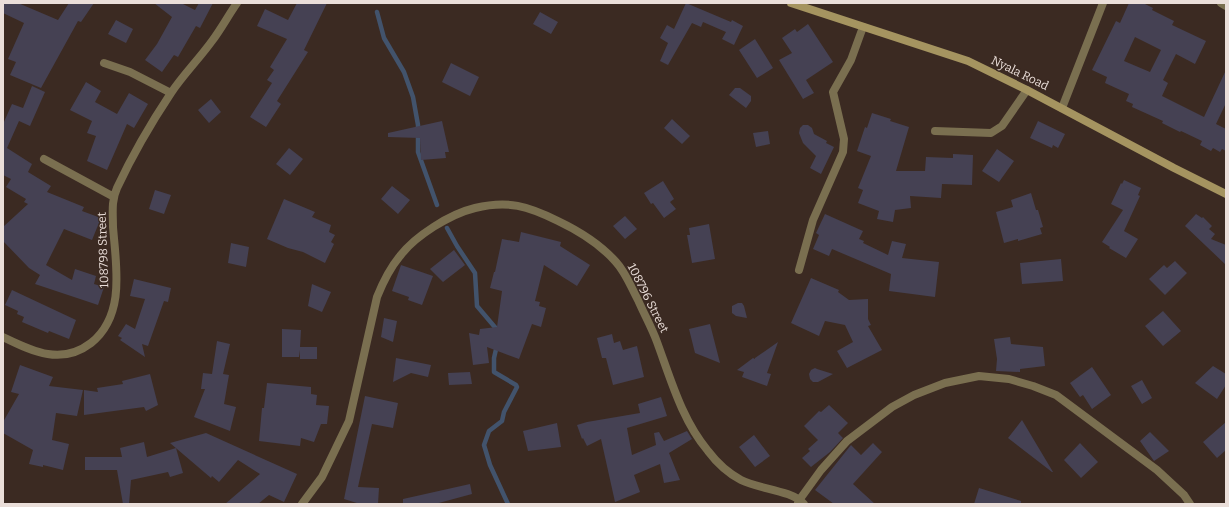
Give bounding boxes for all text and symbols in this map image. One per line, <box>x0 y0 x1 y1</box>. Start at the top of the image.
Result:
street label: Nyala Road <box>989 53 1051 93</box>
street label: 108798 Street <box>95 211 111 288</box>
street label: 108796 Street <box>625 261 672 336</box>

